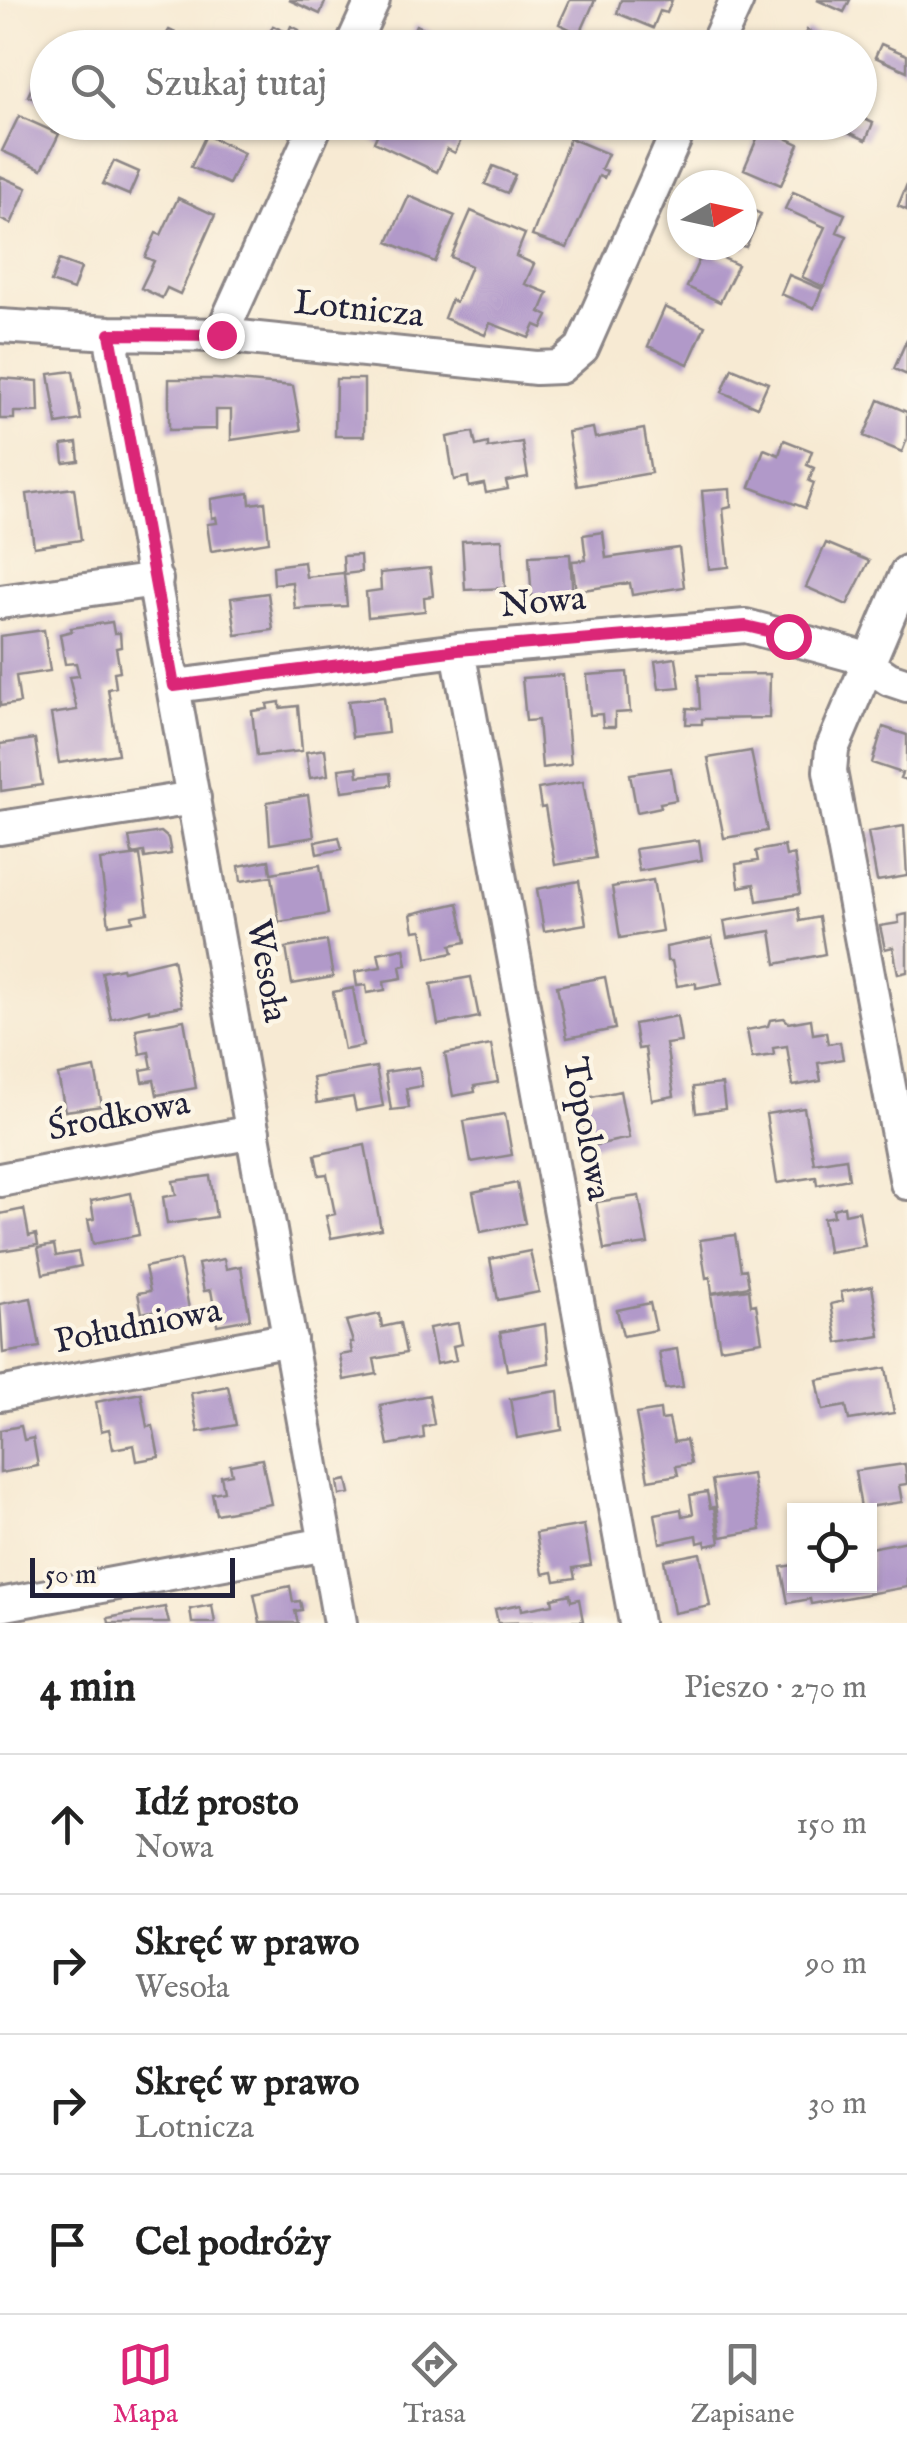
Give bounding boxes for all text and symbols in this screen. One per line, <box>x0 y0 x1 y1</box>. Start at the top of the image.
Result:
search box <box>30 30 877 140</box>
icon: search <box>65 58 120 113</box>
text: Szukaj tutaj <box>145 61 327 109</box>
north arrow <box>667 170 757 260</box>
street label: Lotnicza <box>292 281 427 339</box>
route end <box>199 313 245 359</box>
street label: Nowa <box>498 577 589 629</box>
route start <box>766 614 812 660</box>
street label: Wesoła <box>235 916 297 1027</box>
street label: Topolowa <box>551 1054 621 1205</box>
street label: Środkowa <box>44 1080 195 1153</box>
street label: Południowa <box>51 1289 226 1365</box>
map controls <box>787 1503 877 1593</box>
button: locate <box>787 1503 877 1593</box>
scale bar <box>30 1553 235 1598</box>
text: 50 m <box>45 1558 97 1593</box>
text: 4 min <box>40 1662 136 1715</box>
text: Pieszo · 270 m <box>684 1668 867 1709</box>
text: Idź prosto <box>135 1780 299 1828</box>
icon: ahead <box>40 1797 95 1852</box>
text: 150 m <box>796 1804 867 1845</box>
text: Nowa <box>135 1828 214 1869</box>
text: Skręć w prawo <box>135 1920 360 1968</box>
icon: right <box>40 1937 95 1992</box>
text: 90 m <box>806 1944 867 1985</box>
text: Wesoła <box>135 1968 230 2009</box>
text: Skręć w prawo <box>135 2060 360 2108</box>
icon: right <box>40 2077 95 2132</box>
text: 30 m <box>808 2084 867 2125</box>
text: Lotnicza <box>135 2108 254 2149</box>
icon: arrive <box>40 2217 95 2272</box>
text: Cel podróży <box>135 2220 330 2268</box>
tab: Mapa <box>112 2337 178 2432</box>
tab: Trasa <box>403 2337 466 2432</box>
tab: Zapisane <box>691 2337 795 2432</box>

